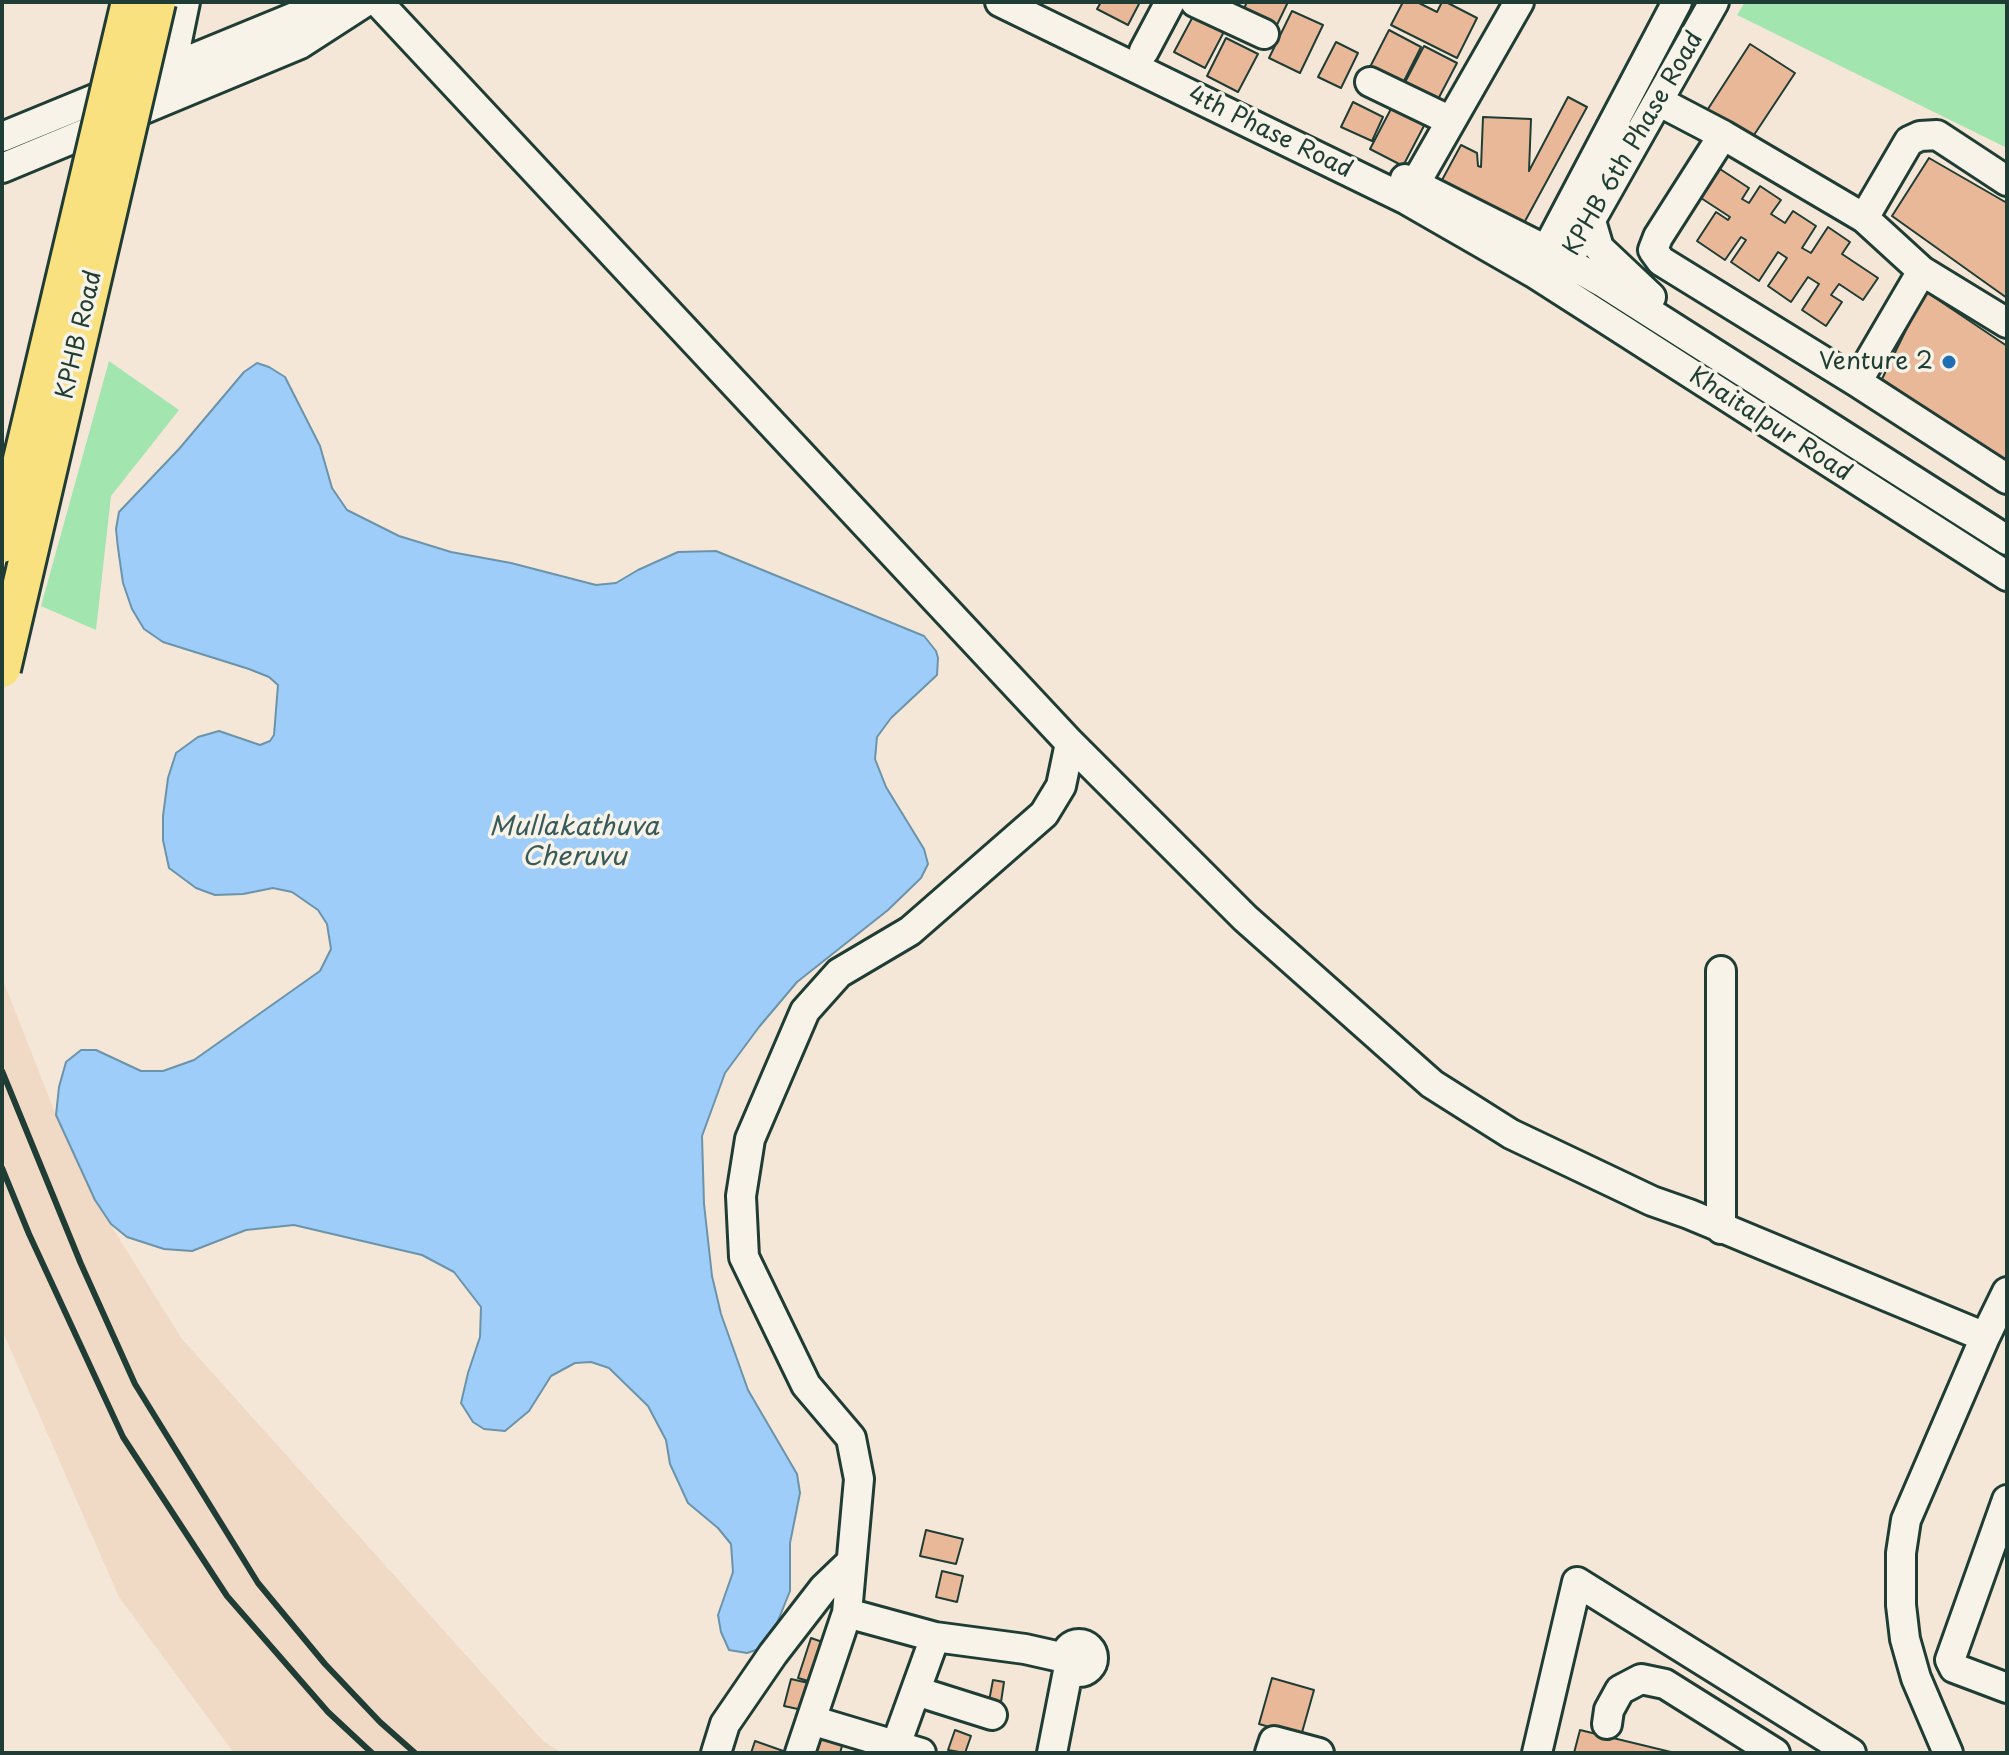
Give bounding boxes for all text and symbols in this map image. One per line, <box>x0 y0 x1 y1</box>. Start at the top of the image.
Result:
street label: KPHB 6th Phase Road <box>1558 27 1710 261</box>
street label: 4th Phase Road <box>1183 81 1357 185</box>
street label: KPHB Road <box>51 268 109 402</box>
place label: Venture 2 <box>1819 348 1933 376</box>
marker: Venture 2 <box>1940 353 1958 371</box>
street label: Khaitalpur Road <box>1683 362 1857 488</box>
water label: Mullakathuva Cheruvu <box>489 812 659 874</box>

